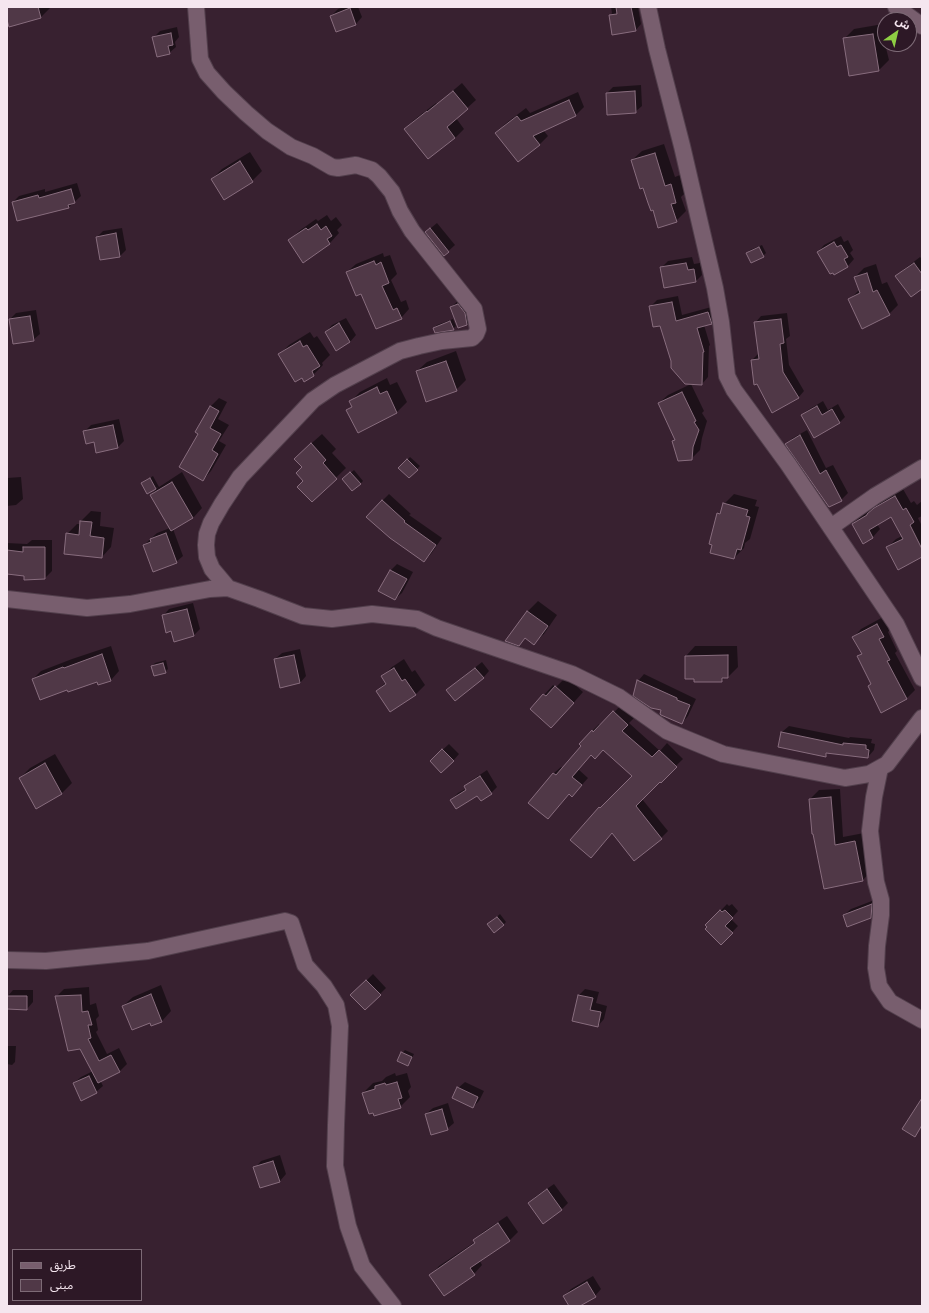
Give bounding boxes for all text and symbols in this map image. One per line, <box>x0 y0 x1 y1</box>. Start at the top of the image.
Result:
north arrow <box>877 12 917 52</box>
text: ش <box>893 13 913 33</box>
legend <box>12 1249 142 1301</box>
text: طريق <box>50 1257 76 1273</box>
text: مبنى <box>50 1277 73 1293</box>

